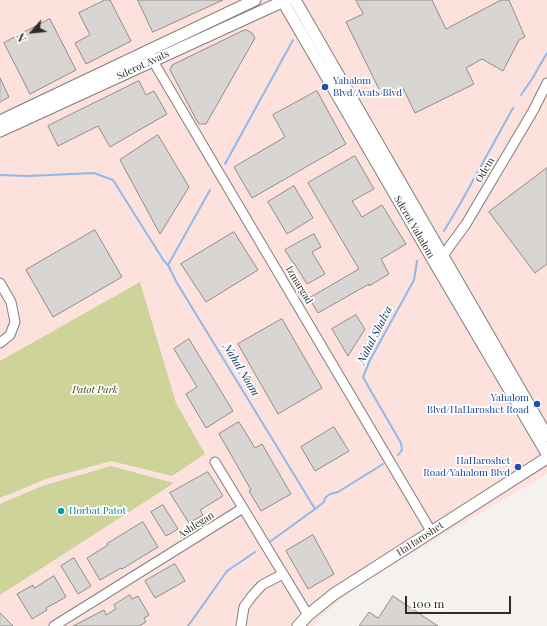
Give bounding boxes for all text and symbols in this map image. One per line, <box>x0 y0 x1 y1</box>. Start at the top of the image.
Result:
north arrow <box>12 12 52 52</box>
text: N <box>12 31 29 45</box>
street label: Sderot Avats <box>115 48 171 82</box>
place label: Yahalom Blvd/Avats Blvd <box>333 75 402 98</box>
marker: Yahalom Blvd/Avats Blvd <box>320 82 330 92</box>
street label: Odem <box>473 155 497 185</box>
street label: Sderot Yahalom <box>391 194 437 260</box>
street label: Izmargad <box>283 264 315 306</box>
water label: Nahal Shalva <box>355 304 395 366</box>
water label: Nahal Noam <box>220 341 262 399</box>
park label: Patot Park <box>72 384 118 396</box>
place label: Yahalom Blvd/HaHaroshet Road <box>427 392 529 416</box>
marker: Yahalom Blvd/HaHaroshet Road <box>532 399 542 409</box>
place label: HaHaroshet Road/Yahalom Blvd <box>423 455 510 478</box>
marker: HaHaroshet Road/Yahalom Blvd <box>513 462 523 472</box>
place label: Horbat Patot <box>69 505 126 517</box>
marker: Horbat Patot <box>56 506 66 516</box>
street label: Ashlegan <box>176 509 216 541</box>
street label: HaHaroshet <box>394 519 446 559</box>
scale bar <box>407 588 513 614</box>
text: 100 m <box>412 595 444 611</box>

